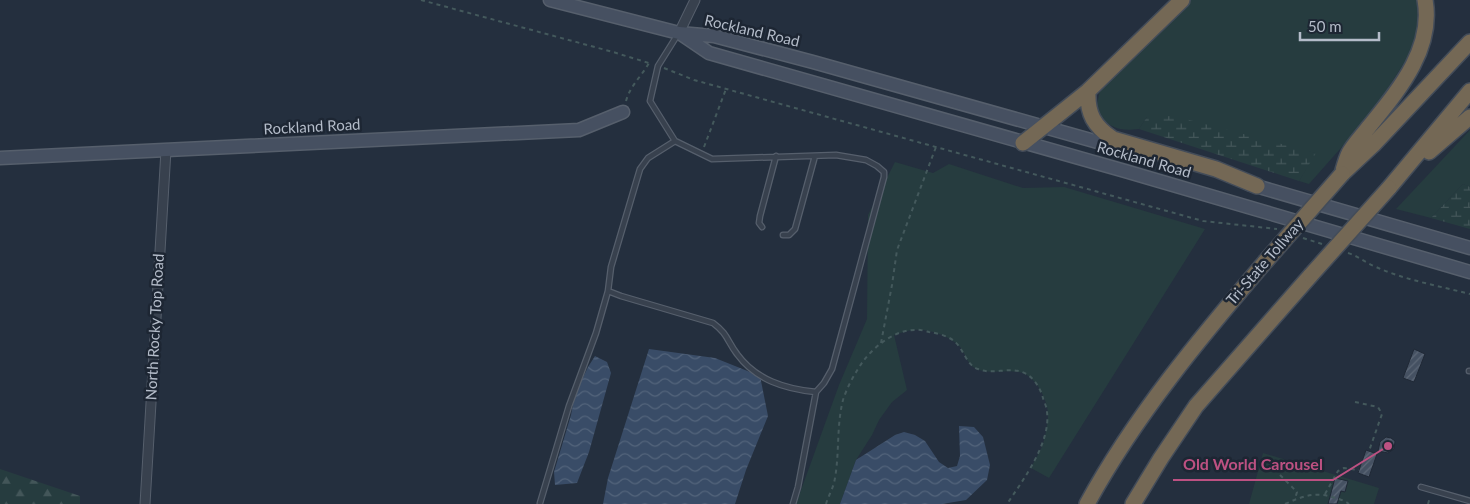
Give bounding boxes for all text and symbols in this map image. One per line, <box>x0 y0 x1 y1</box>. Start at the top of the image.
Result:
street label: Rockland Road <box>703 10 802 50</box>
scale bar <box>1300 10 1379 42</box>
text: 50 m <box>1308 17 1342 35</box>
street label: Rockland Road <box>263 114 361 138</box>
street label: Rockland Road <box>1095 137 1193 181</box>
street label: Tri-State Tollway <box>1222 214 1307 308</box>
street label: North Rocky Top Road <box>141 253 167 401</box>
callout: Old World Carousel <box>1173 449 1333 480</box>
text: Old World Carousel <box>1183 454 1323 473</box>

